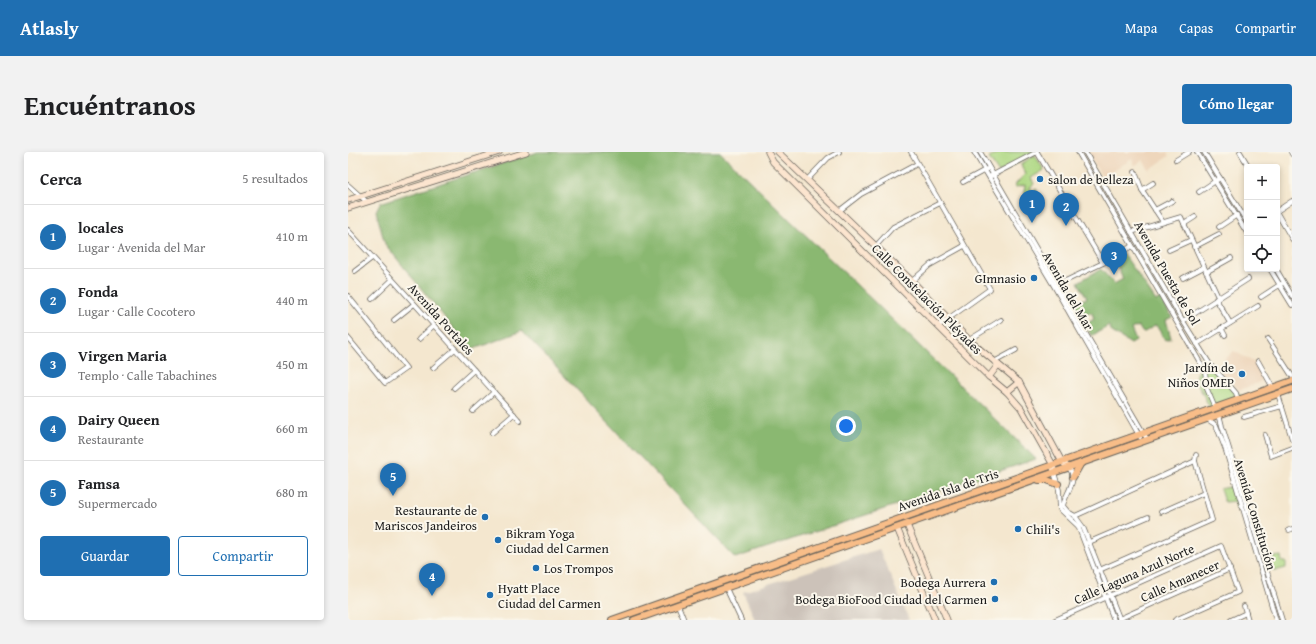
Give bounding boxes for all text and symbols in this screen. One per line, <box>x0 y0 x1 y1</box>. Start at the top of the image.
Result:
text: Atlasly <box>20 14 79 42</box>
text: Mapa <box>1125 18 1157 38</box>
text: Capas <box>1179 18 1213 38</box>
text: Compartir <box>1235 18 1296 38</box>
text: Encuéntranos <box>24 84 196 125</box>
button: Cómo llegar <box>1182 84 1292 124</box>
map controls <box>1244 164 1280 272</box>
button: + <box>1244 164 1280 200</box>
text: Cerca <box>40 166 82 191</box>
text: 5 resultados <box>242 169 308 188</box>
place label: salon de belleza <box>1048 170 1135 189</box>
marker: salon de belleza <box>1035 174 1045 184</box>
pin: 1 <box>1019 190 1045 223</box>
pin: 2 <box>1053 193 1079 226</box>
button: − <box>1244 200 1280 236</box>
text: locales <box>78 217 124 238</box>
street label: Avenida Puesta de Sol <box>1129 217 1205 329</box>
text: 1 <box>50 227 56 246</box>
text: 410 m <box>276 227 308 246</box>
button: locate <box>1244 236 1280 272</box>
text: Lugar · Avenida del Mar <box>78 238 205 257</box>
street label: Calle Constelación Pléyades <box>867 239 987 359</box>
pin: 3 <box>1101 242 1127 275</box>
street label: Avenida del Mar <box>1038 248 1099 334</box>
place label: GImnasio <box>975 269 1026 288</box>
marker: GImnasio <box>1029 273 1039 283</box>
street label: Avenida Portales <box>403 279 479 359</box>
text: Fonda <box>78 281 118 302</box>
text: 2 <box>50 291 56 310</box>
text: 440 m <box>276 291 308 310</box>
text: Lugar · Calle Cocotero <box>78 302 195 321</box>
text: Virgen Maria <box>78 345 167 366</box>
text: 3 <box>50 355 56 374</box>
text: 450 m <box>276 355 308 374</box>
place label: Jardín de Niños OMEP <box>1168 358 1234 392</box>
text: Templo · Calle Tabachines <box>78 366 217 385</box>
marker: Jardín de Niños OMEP <box>1237 369 1247 379</box>
text: Dairy Queen <box>78 409 160 430</box>
your location <box>836 416 856 436</box>
text: 4 <box>50 419 56 438</box>
text: 660 m <box>276 419 308 438</box>
text: Restaurante <box>78 430 144 449</box>
street label: Avenida Constitución <box>1229 456 1281 573</box>
pin: 5 <box>380 463 406 496</box>
street label: Avenida Isla de Tris <box>895 464 1001 516</box>
text: Famsa <box>78 473 120 494</box>
text: 5 <box>50 483 56 502</box>
text: 680 m <box>276 483 308 502</box>
text: Supermercado <box>78 494 157 513</box>
place label: Restaurante de Mariscos Jandeiros <box>374 501 477 535</box>
marker: Restaurante de Mariscos Jandeiros <box>480 512 490 522</box>
place label: Chili's <box>1026 520 1060 539</box>
place label: Bikram Yoga Ciudad del Carmen <box>506 524 609 558</box>
marker: Chili's <box>1013 524 1023 534</box>
marker: Bikram Yoga Ciudad del Carmen <box>493 535 503 545</box>
button: Guardar <box>40 536 170 576</box>
button: Compartir <box>178 536 308 576</box>
street label: Calle Laguna Azul Norte <box>1071 539 1197 609</box>
street label: Calle Amanecer <box>1137 555 1223 607</box>
place label: Los Trompos <box>544 559 614 578</box>
pin: 4 <box>419 563 445 596</box>
marker: Los Trompos <box>531 563 541 573</box>
place label: Bodega Aurrera <box>901 573 987 592</box>
marker: Bodega Aurrera <box>989 577 999 587</box>
place label: Hyatt Place Ciudad del Carmen <box>498 579 601 613</box>
marker: Hyatt Place Ciudad del Carmen <box>485 590 495 600</box>
place label: Bodega BioFood Ciudad del Carmen <box>795 590 988 609</box>
marker: Bodega BioFood Ciudad del Carmen <box>990 594 1000 604</box>

